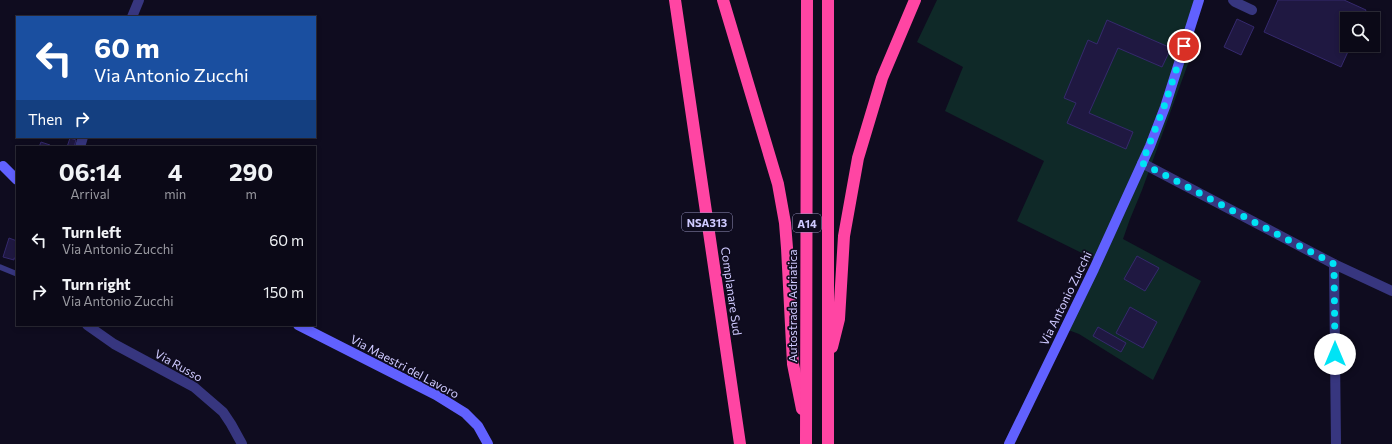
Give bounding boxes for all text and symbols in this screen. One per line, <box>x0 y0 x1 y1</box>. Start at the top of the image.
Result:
map controls <box>1340 12 1380 52</box>
button: search <box>1340 12 1380 52</box>
pin <box>1167 29 1201 63</box>
text: 60 m <box>94 30 160 64</box>
icon: left <box>28 32 80 84</box>
icon: arrive <box>1173 35 1195 57</box>
text: Via Antonio Zucchi <box>94 64 249 86</box>
icon: right <box>71 108 93 130</box>
text: Then <box>28 110 63 128</box>
text: 06:14 <box>59 157 121 186</box>
text: 4 <box>168 157 183 186</box>
text: 290 <box>229 157 273 186</box>
text: Arrival <box>70 186 110 202</box>
text: min <box>164 186 186 202</box>
text: m <box>245 186 257 202</box>
road number: NSA313 <box>682 213 732 231</box>
road number: A14 <box>793 214 821 232</box>
text: Turn left <box>62 223 121 241</box>
icon: left <box>28 229 50 251</box>
text: 60 m <box>269 231 304 249</box>
text: Via Antonio Zucchi <box>62 241 174 257</box>
street label: Complanare Sud <box>719 246 745 336</box>
street label: Via Antonio Zucchi <box>1036 249 1094 347</box>
street label: Autostrada Adriatica <box>785 250 799 362</box>
text: Turn right <box>62 275 131 293</box>
icon: right <box>28 281 50 303</box>
text: 150 m <box>263 283 304 301</box>
text: Via Antonio Zucchi <box>62 293 174 309</box>
street label: Via Maestri del Lavoro <box>348 331 462 401</box>
position arrow <box>1314 333 1356 375</box>
street label: Via Russo <box>153 346 205 384</box>

